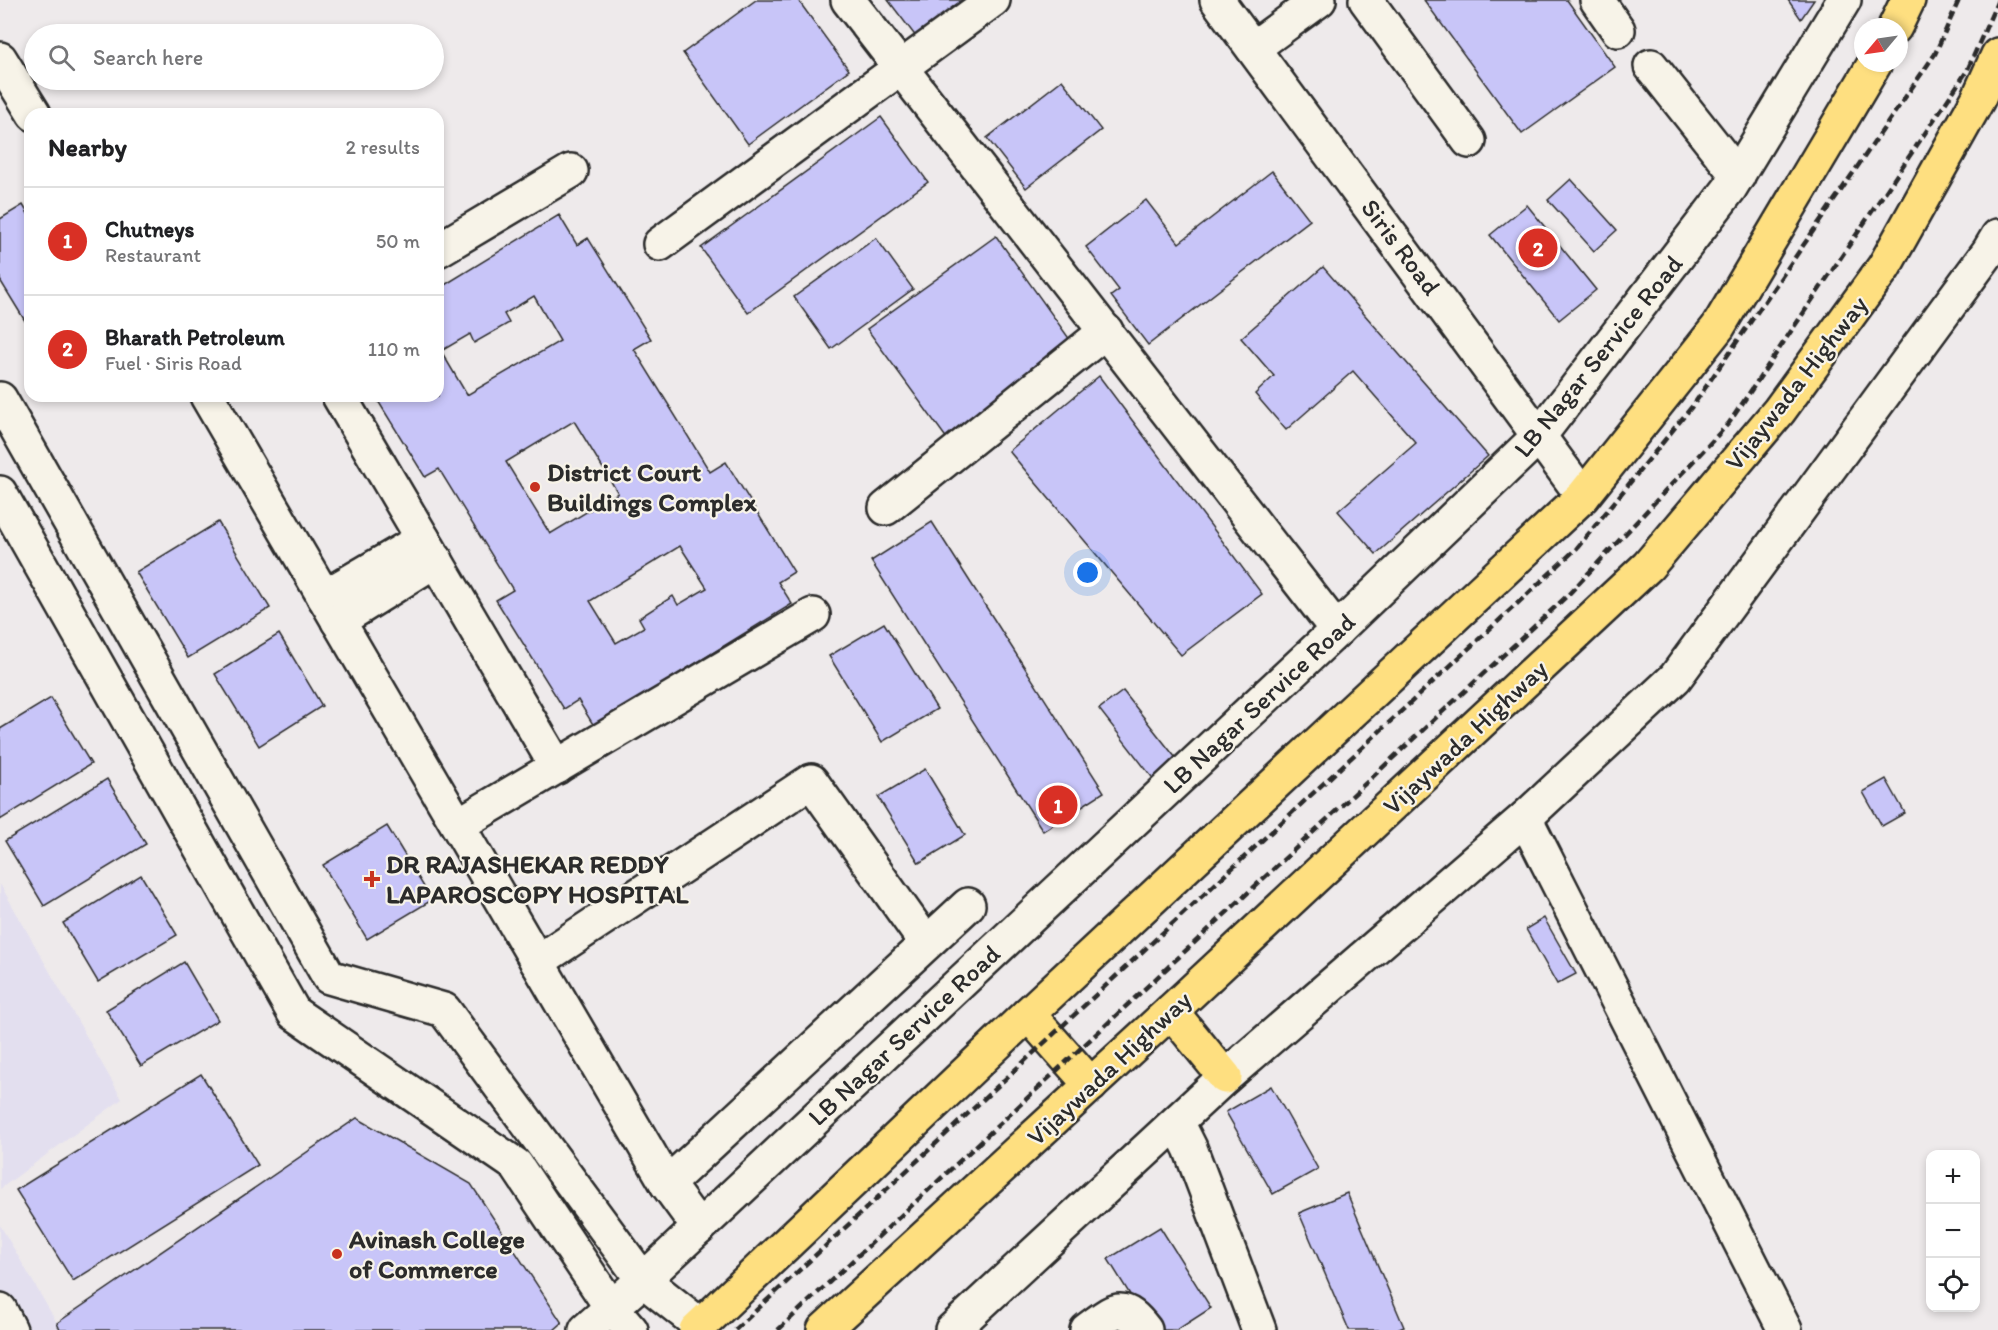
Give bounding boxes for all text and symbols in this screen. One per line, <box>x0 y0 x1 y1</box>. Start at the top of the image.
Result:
north arrow <box>1854 18 1908 72</box>
search box <box>24 24 444 90</box>
icon: search <box>45 41 78 74</box>
text: Search here <box>93 44 203 71</box>
text: Nearby <box>48 131 127 163</box>
text: 2 results <box>346 135 420 159</box>
street label: Siris Road <box>1354 192 1448 302</box>
text: Chutneys <box>105 216 194 243</box>
pin: 2 <box>1518 226 1558 270</box>
text: 1 <box>63 229 72 253</box>
text: 50 m <box>376 229 420 253</box>
text: Restaurant <box>105 243 201 267</box>
street label: LB Nagar Service Road <box>1507 248 1689 464</box>
street label: Vijaywada Highway <box>1718 289 1874 477</box>
text: Bharath Petroleum <box>105 324 285 351</box>
text: 2 <box>62 337 73 361</box>
text: 110 m <box>368 337 420 361</box>
text: Fuel · Siris Road <box>105 351 242 375</box>
place label: District Court Buildings Complex <box>547 456 758 518</box>
marker: District Court Buildings Complex <box>528 480 542 494</box>
your location <box>1073 558 1102 587</box>
street label: LB Nagar Service Road <box>1156 606 1362 800</box>
street label: Vijaywada Highway <box>1376 653 1554 821</box>
pin: 1 <box>1038 782 1078 828</box>
place label: DR RAJASHEKAR REDDY LAPAROSCOPY HOSPITAL <box>386 848 689 910</box>
marker: DR RAJASHEKAR REDDY LAPAROSCOPY HOSPITAL <box>363 870 381 888</box>
street label: LB Nagar Service Road <box>801 938 1007 1132</box>
street label: Vijaywada Highway <box>1020 984 1198 1152</box>
map controls <box>1926 1150 1980 1312</box>
button: + <box>1926 1150 1980 1204</box>
button: − <box>1926 1204 1980 1258</box>
place label: Avinash College of Commerce <box>348 1223 525 1285</box>
marker: Avinash College of Commerce <box>330 1247 344 1261</box>
button: locate <box>1926 1258 1980 1312</box>

